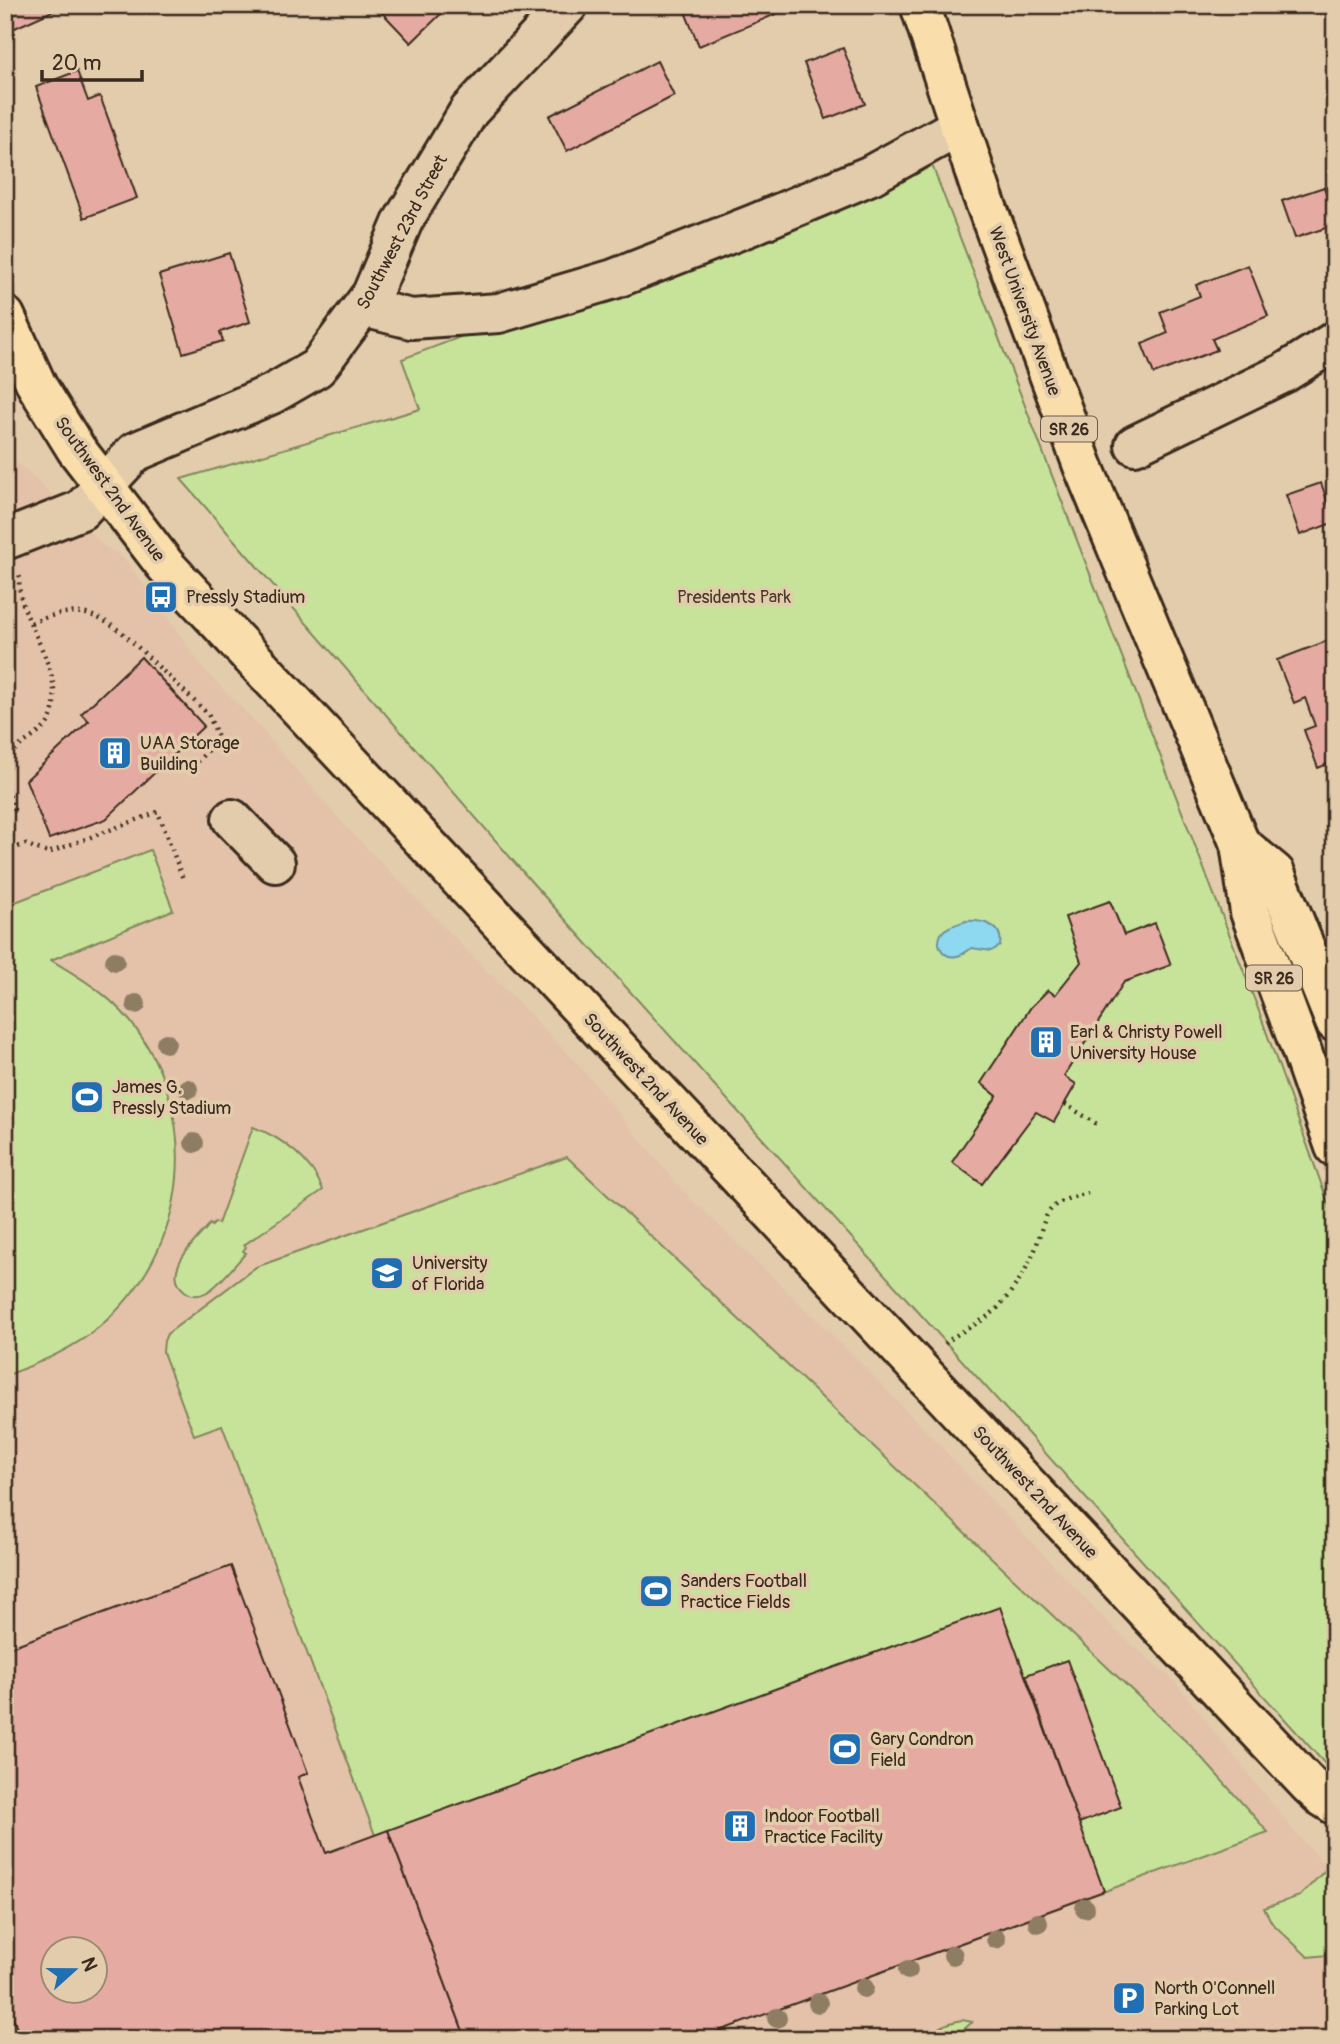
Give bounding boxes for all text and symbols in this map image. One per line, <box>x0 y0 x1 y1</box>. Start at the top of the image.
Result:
scale bar <box>42 38 142 82</box>
text: 20 m <box>52 50 101 77</box>
street label: Southwest 23rd Street <box>352 150 453 314</box>
street label: West University Avenue <box>983 224 1066 399</box>
street label: Southwest 2nd Avenue <box>49 412 170 566</box>
road number: SR 26 <box>1041 416 1097 442</box>
bus stop icon: Pressly Stadium <box>142 578 180 616</box>
place label: Pressly Stadium <box>186 586 305 609</box>
park label: Presidents Park <box>677 586 791 609</box>
place label: UAA Storage Building <box>140 732 239 776</box>
building icon: UAA Storage Building <box>96 734 134 772</box>
road number: SR 26 <box>1246 966 1302 990</box>
street label: Southwest 2nd Avenue <box>578 1008 713 1151</box>
place label: Earl & Christy Powell University House <box>1070 1021 1223 1065</box>
building icon: Earl & Christy Powell University House <box>1027 1023 1065 1061</box>
place label: James G. Pressly Stadium <box>112 1076 231 1120</box>
sports icon: James G. Pressly Stadium <box>68 1078 106 1116</box>
place label: University of Florida <box>412 1252 488 1296</box>
school or university icon: University of Florida <box>368 1254 406 1292</box>
street label: Southwest 2nd Avenue <box>967 1421 1102 1564</box>
place label: Sanders Football Practice Fields <box>680 1570 807 1614</box>
sports icon: Sanders Football Practice Fields <box>637 1572 675 1610</box>
place label: Gary Condron Field <box>870 1728 974 1772</box>
sports icon: Gary Condron Field <box>826 1730 864 1768</box>
place label: Indoor Football Practice Facility <box>764 1805 883 1849</box>
building icon: Indoor Football Practice Facility <box>721 1807 759 1845</box>
north arrow <box>38 1936 108 2006</box>
text: N <box>75 1954 102 1975</box>
place label: North O'Connell Parking Lot <box>1154 1977 1275 2021</box>
parking icon: North O'Connell Parking Lot <box>1110 1979 1148 2017</box>

